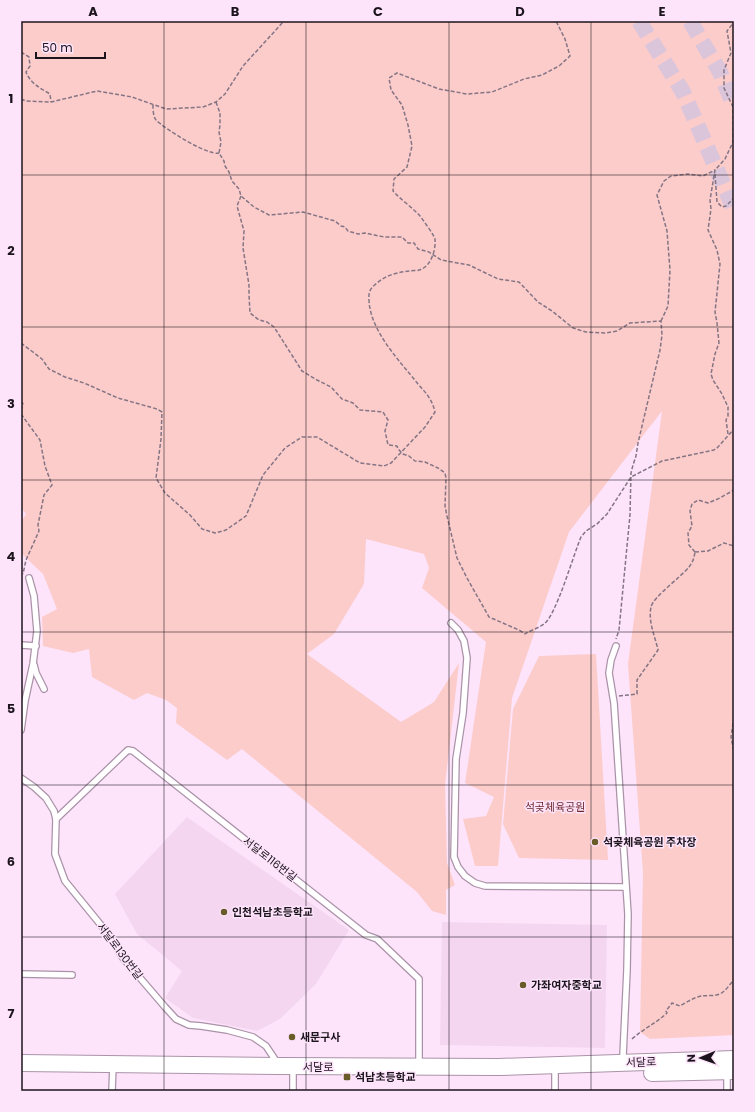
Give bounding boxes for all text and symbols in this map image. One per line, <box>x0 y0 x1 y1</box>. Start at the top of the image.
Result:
text: A <box>88 2 98 21</box>
text: B <box>231 2 240 21</box>
text: C <box>373 2 383 21</box>
text: D <box>515 2 525 21</box>
text: E <box>658 2 666 21</box>
scale bar <box>36 34 105 60</box>
text: 50 m <box>42 39 73 56</box>
text: 1 <box>9 89 13 108</box>
text: 2 <box>7 241 15 260</box>
text: 3 <box>7 394 15 413</box>
text: 4 <box>7 547 16 566</box>
text: 5 <box>7 699 15 718</box>
park label: 석곶체육공원 <box>525 799 585 815</box>
street label: 서달로116번길 <box>240 833 300 885</box>
place label: 석곶체육공원 주차장 <box>603 834 696 850</box>
marker: 석곶체육공원 주차장 <box>590 837 600 847</box>
text: 6 <box>7 852 15 871</box>
place label: 인천석남초등학교 <box>232 904 313 920</box>
marker: 인천석남초등학교 <box>219 907 229 917</box>
street label: 서달로130번길 <box>93 919 147 983</box>
place label: 가좌여자중학교 <box>531 977 602 993</box>
marker: 가좌여자중학교 <box>518 980 528 990</box>
text: 7 <box>8 1004 15 1023</box>
place label: 새문구사 <box>300 1029 340 1045</box>
marker: 새문구사 <box>287 1032 297 1042</box>
north arrow <box>681 1038 721 1078</box>
street label: 서달로 <box>626 1053 656 1071</box>
text: N <box>683 1054 699 1063</box>
street label: 서달로 <box>303 1059 333 1075</box>
place label: 석남초등학교 <box>355 1069 416 1085</box>
marker: 석남초등학교 <box>342 1072 352 1082</box>

